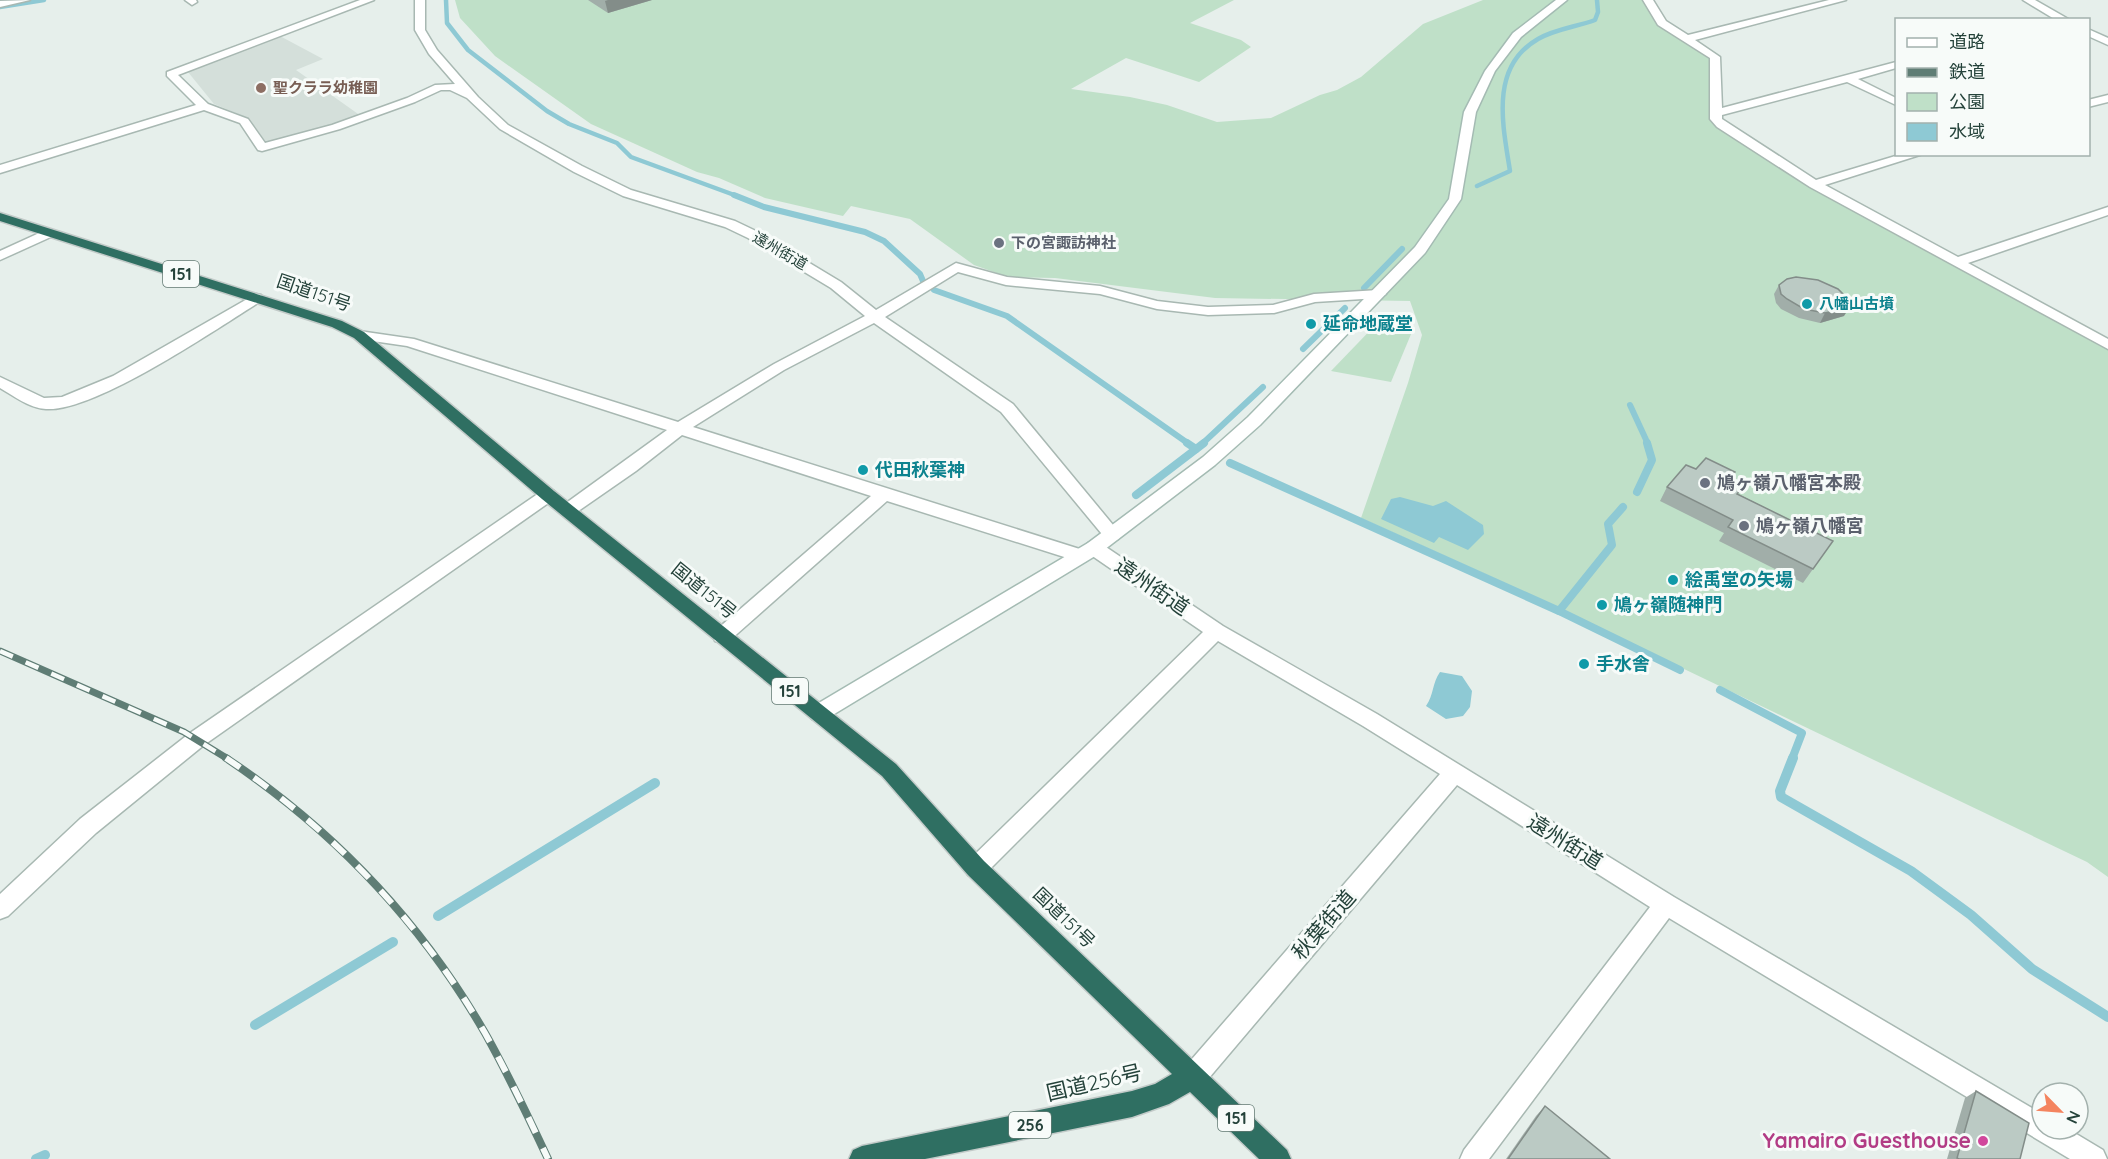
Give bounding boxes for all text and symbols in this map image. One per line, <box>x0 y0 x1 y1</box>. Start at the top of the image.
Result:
legend <box>1895 18 2090 156</box>
text: 道路 <box>1949 30 1985 53</box>
text: 鉄道 <box>1949 60 1985 83</box>
place label: 聖クララ幼稚園 <box>273 78 378 97</box>
marker: 聖クララ幼稚園 <box>254 81 268 95</box>
text: 公園 <box>1949 90 1985 113</box>
text: 水域 <box>1949 120 1985 143</box>
street label: 遠州街道 <box>750 227 811 274</box>
place label: 下の宮諏訪神社 <box>1011 233 1116 252</box>
marker: 下の宮諏訪神社 <box>992 236 1006 250</box>
road number: 151 <box>163 261 199 287</box>
street label: 国道151号 <box>274 269 354 316</box>
place label: 八幡山古墳 <box>1819 294 1894 313</box>
marker: 八幡山古墳 <box>1800 297 1814 311</box>
place label: 延命地蔵堂 <box>1323 312 1413 335</box>
marker: 延命地蔵堂 <box>1304 317 1318 331</box>
place label: 代田秋葉神 <box>874 458 965 481</box>
marker: 代田秋葉神 <box>856 463 870 477</box>
place label: 鳩ヶ嶺八幡宮本殿 <box>1717 471 1861 494</box>
marker: 鳩ヶ嶺八幡宮本殿 <box>1698 476 1712 490</box>
place label: 鳩ヶ嶺八幡宮 <box>1756 514 1864 537</box>
marker: 鳩ヶ嶺八幡宮 <box>1737 519 1751 533</box>
street label: 遠州街道 <box>1110 552 1195 620</box>
street label: 国道151号 <box>667 557 742 624</box>
place label: 絵禹堂の矢場 <box>1685 568 1793 591</box>
marker: 絵禹堂の矢場 <box>1666 573 1680 587</box>
place label: 鳩ヶ嶺随神門 <box>1614 593 1722 616</box>
marker: 鳩ヶ嶺随神門 <box>1595 598 1609 612</box>
place label: 手水舎 <box>1596 652 1650 675</box>
marker: 手水舎 <box>1577 657 1591 671</box>
road number: 151 <box>772 678 808 704</box>
street label: 遠州街道 <box>1523 808 1608 874</box>
street label: 国道151号 <box>1029 883 1100 953</box>
street label: 秋葉街道 <box>1286 884 1361 965</box>
street label: 国道256号 <box>1043 1058 1144 1106</box>
north arrow <box>2030 1081 2090 1141</box>
road number: 151 <box>1218 1105 1254 1131</box>
text: N <box>2062 1108 2085 1127</box>
road number: 256 <box>1009 1112 1051 1138</box>
place label: Yamairo Guesthouse <box>1763 1127 1971 1153</box>
marker: Yamairo Guesthouse <box>1976 1134 1990 1148</box>

